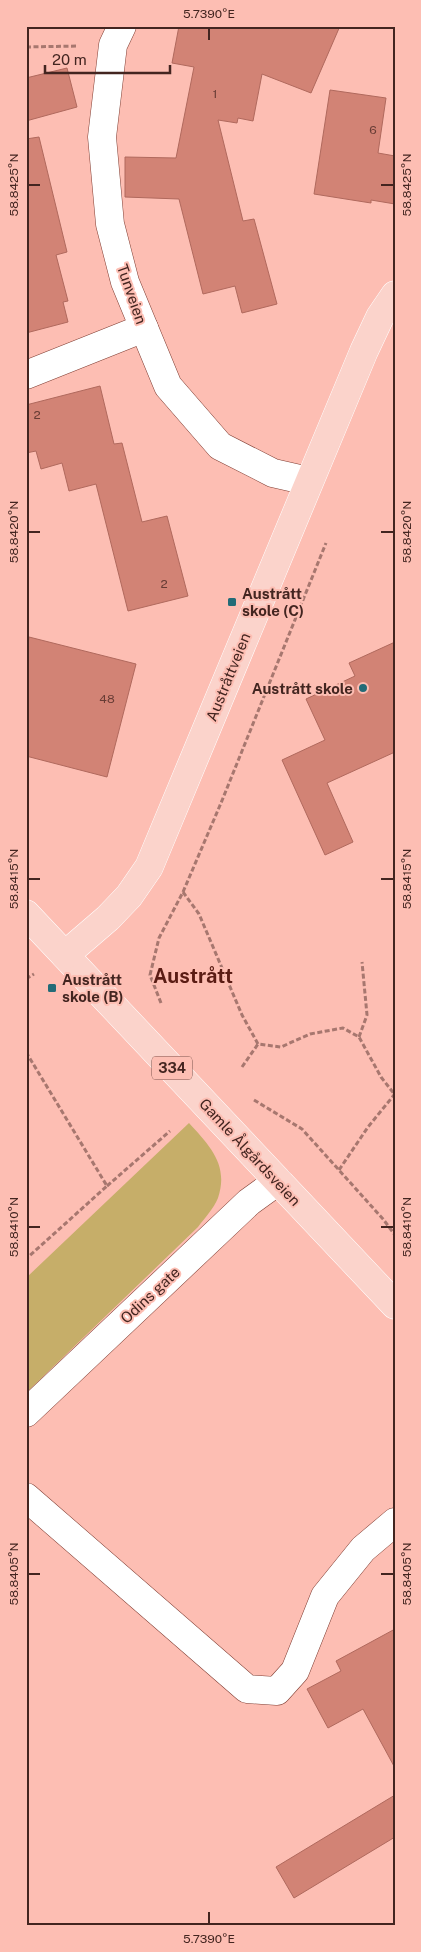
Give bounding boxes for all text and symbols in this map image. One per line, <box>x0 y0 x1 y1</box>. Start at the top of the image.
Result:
text: 5.7390°E <box>183 7 235 21</box>
scale bar <box>45 42 170 74</box>
text: 20 m <box>52 51 87 68</box>
house number: 1 <box>213 87 217 101</box>
house number: 6 <box>369 123 377 137</box>
text: 58.8425°N <box>7 154 21 216</box>
text: 58.8425°N <box>400 154 414 216</box>
street label: Tunveien <box>114 262 150 326</box>
house number: 2 <box>33 408 41 422</box>
text: 58.8420°N <box>7 501 21 563</box>
text: 58.8420°N <box>400 501 414 563</box>
house number: 2 <box>160 577 168 591</box>
place label: Austrått skole (C) <box>242 585 304 619</box>
marker: Austrått skole (C) <box>226 596 238 608</box>
street label: Austråttveien <box>203 630 253 724</box>
place label: Austrått skole <box>252 680 353 697</box>
marker: Austrått skole <box>357 682 369 694</box>
house number: 48 <box>99 692 115 706</box>
text: 58.8415°N <box>7 849 21 909</box>
text: 58.8415°N <box>400 849 414 909</box>
district label: Austrått <box>153 964 233 988</box>
place label: Austrått skole (B) <box>62 971 124 1005</box>
marker: Austrått skole (B) <box>46 982 58 994</box>
road number: 334 <box>152 1056 192 1080</box>
street label: Gamle Ålgårdsveien <box>196 1094 305 1209</box>
text: 58.8410°N <box>7 1197 21 1257</box>
text: 58.8410°N <box>400 1197 414 1257</box>
street label: Odins gate <box>117 1263 183 1327</box>
text: 58.8405°N <box>7 1542 21 1606</box>
text: 58.8405°N <box>400 1542 414 1606</box>
text: 5.7390°E <box>183 1932 235 1946</box>

